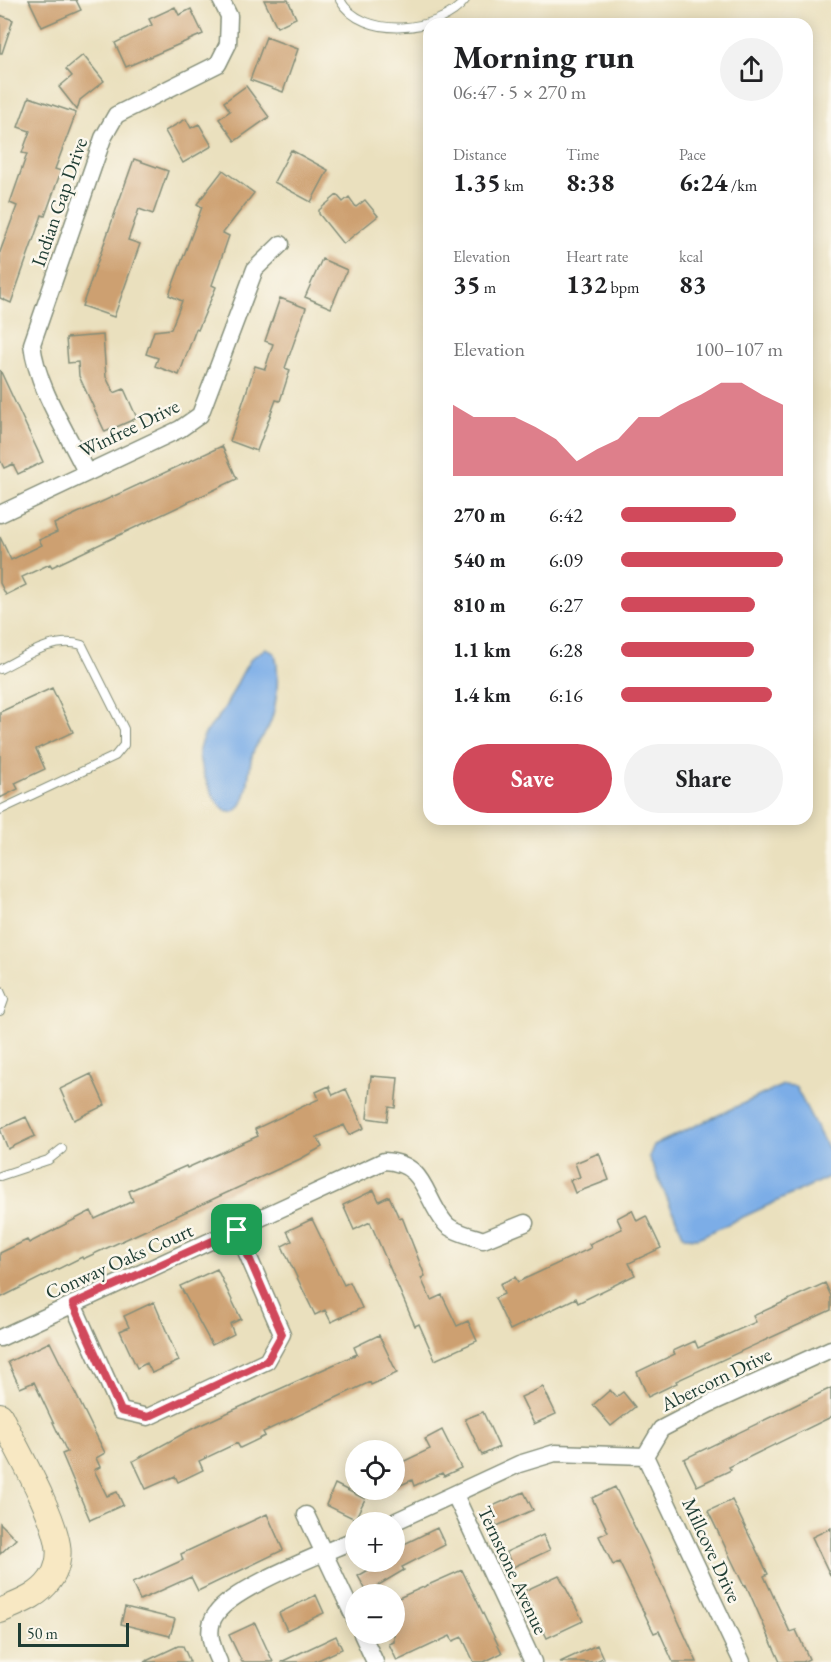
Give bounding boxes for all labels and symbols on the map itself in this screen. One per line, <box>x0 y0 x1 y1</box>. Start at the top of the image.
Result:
street label: Indian Gap Drive <box>25 134 93 270</box>
street label: Winfree Drive <box>75 392 184 463</box>
pin <box>211 1204 262 1255</box>
street label: Conway Oaks Court <box>41 1217 197 1305</box>
street label: Abercorn Drive <box>655 1341 776 1417</box>
street label: Millcove Drive <box>676 1493 748 1607</box>
street label: Ternstone Avenue <box>472 1502 554 1639</box>
scale bar <box>18 1620 129 1648</box>

